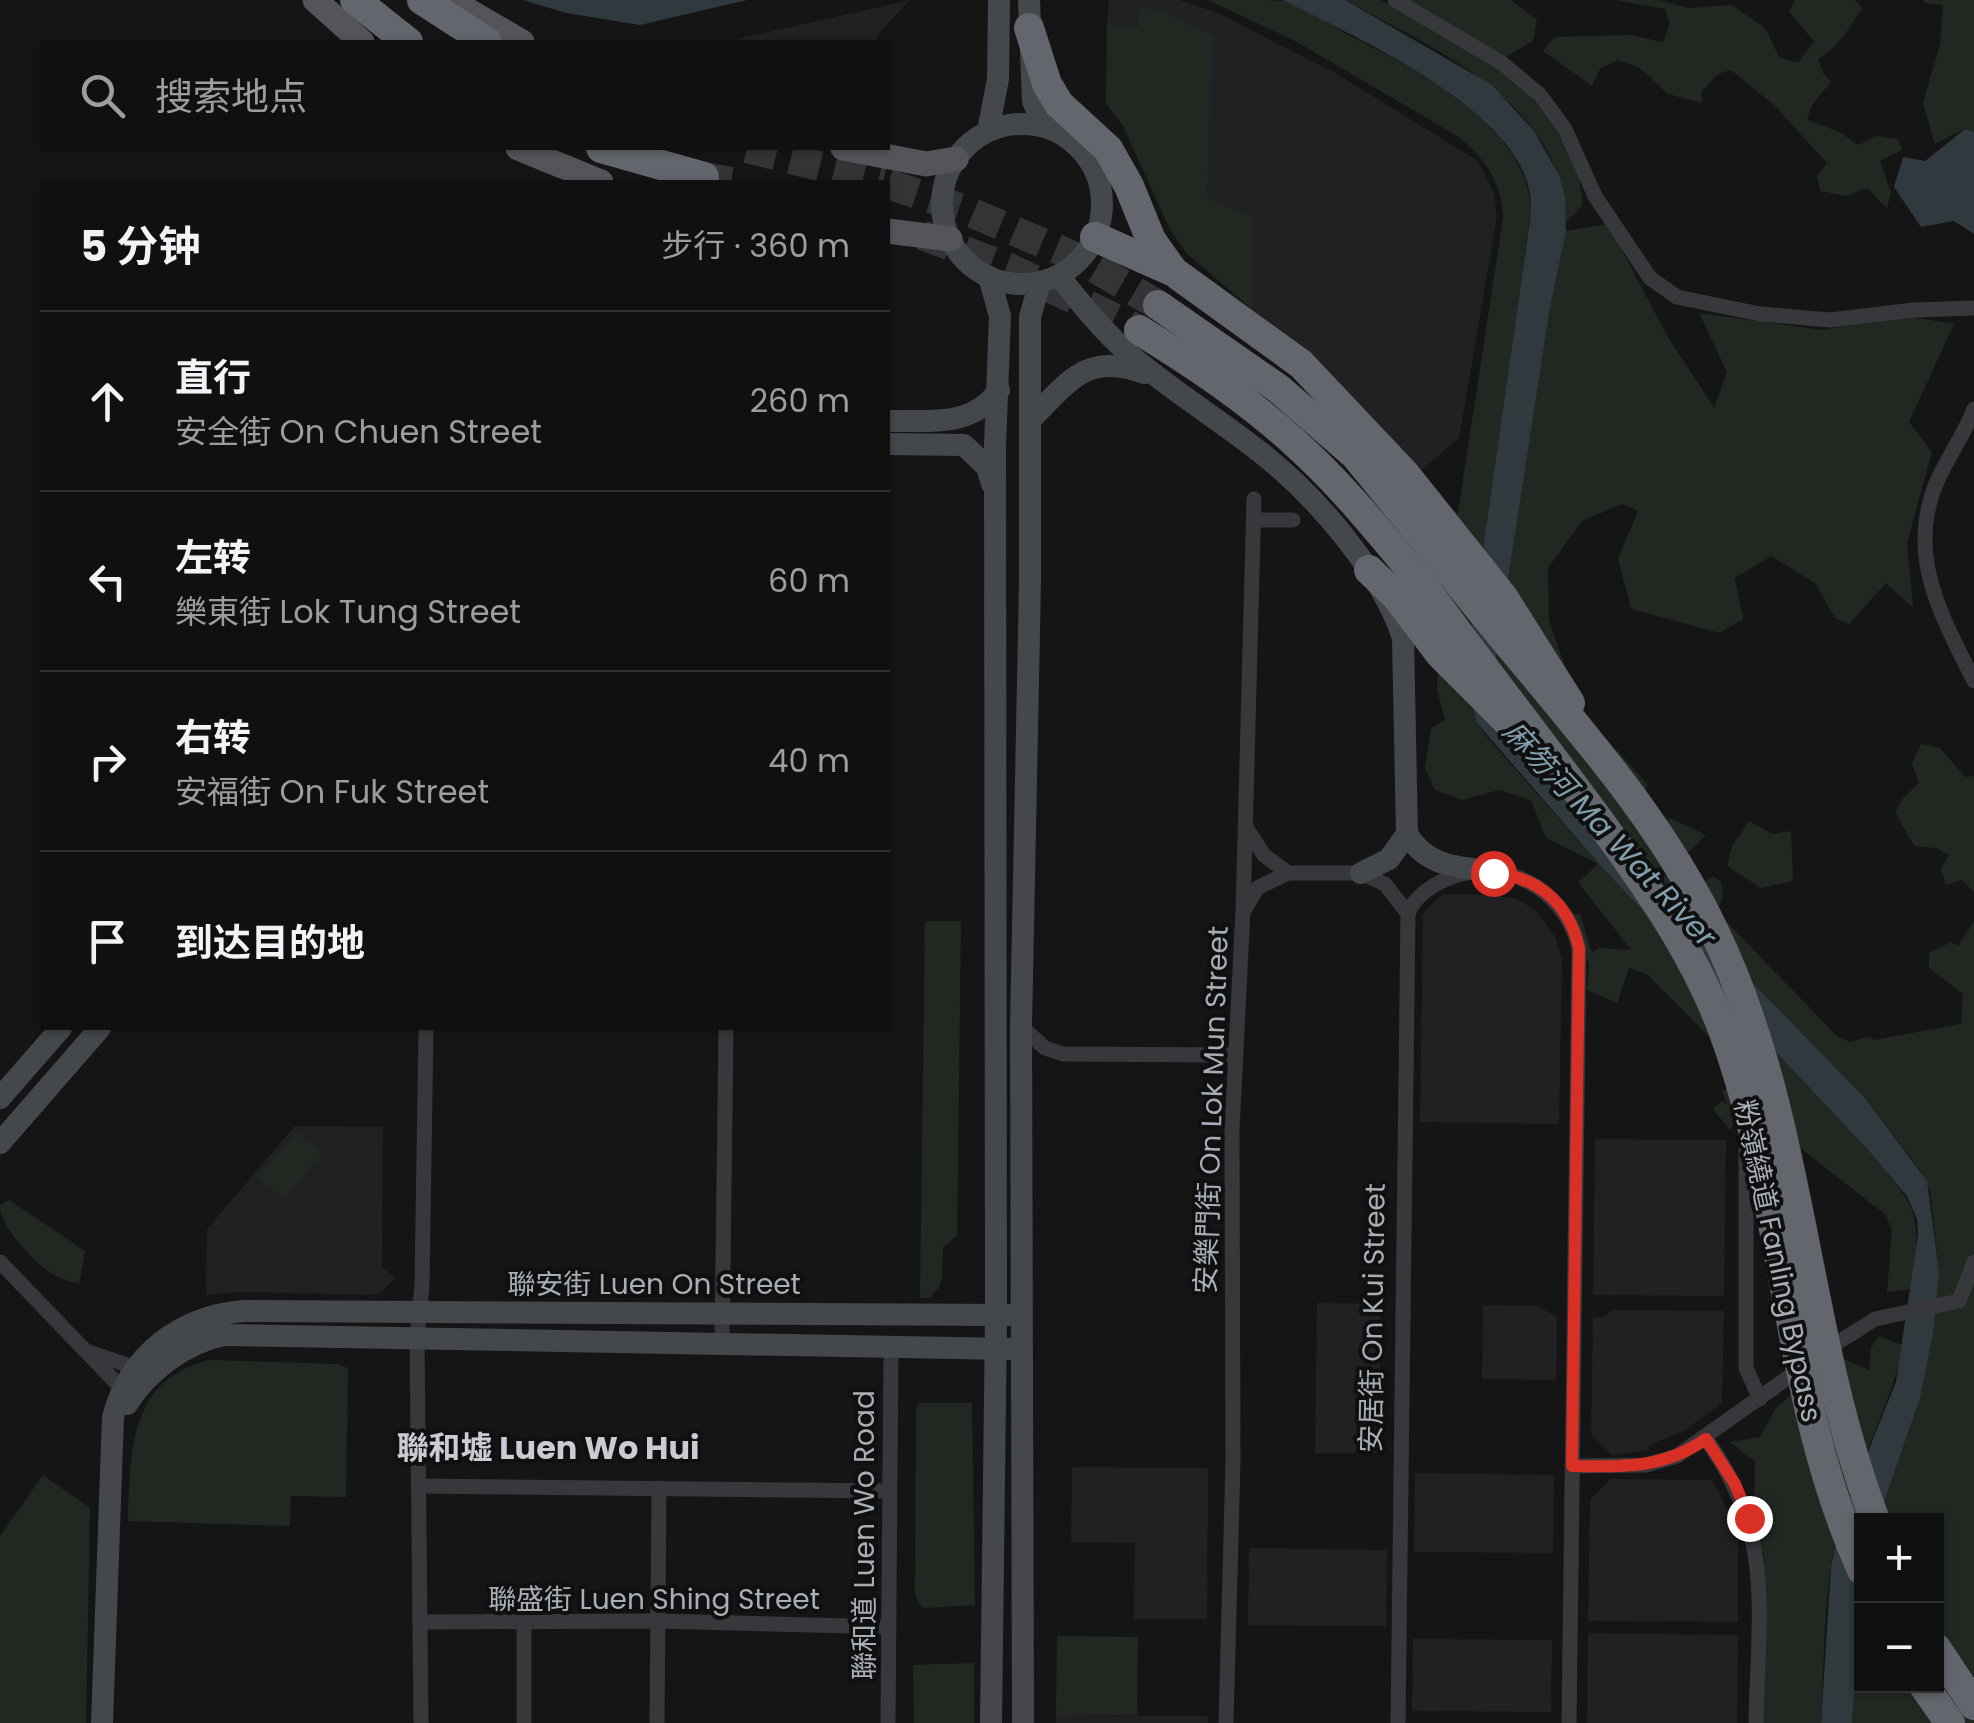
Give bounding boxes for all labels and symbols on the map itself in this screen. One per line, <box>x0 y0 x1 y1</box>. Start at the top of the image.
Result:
water label: 麻笏河 Ma Wat River <box>1493 711 1727 957</box>
route start <box>1471 851 1517 897</box>
street label: 安樂門街 On Lok Mun Street <box>1186 925 1238 1295</box>
street label: 粉嶺繞道 Fanling Bypass <box>1725 1096 1831 1426</box>
street label: 安居街 On Kui Street <box>1351 1183 1395 1453</box>
street label: 聯安街 Luen On Street <box>507 1265 801 1304</box>
street label: 聯和道 Luen Wo Road <box>845 1390 884 1680</box>
district label: 聯和墟 Luen Wo Hui <box>397 1425 699 1470</box>
route end <box>1727 1496 1773 1542</box>
street label: 聯盛街 Luen Shing Street <box>488 1580 820 1619</box>

